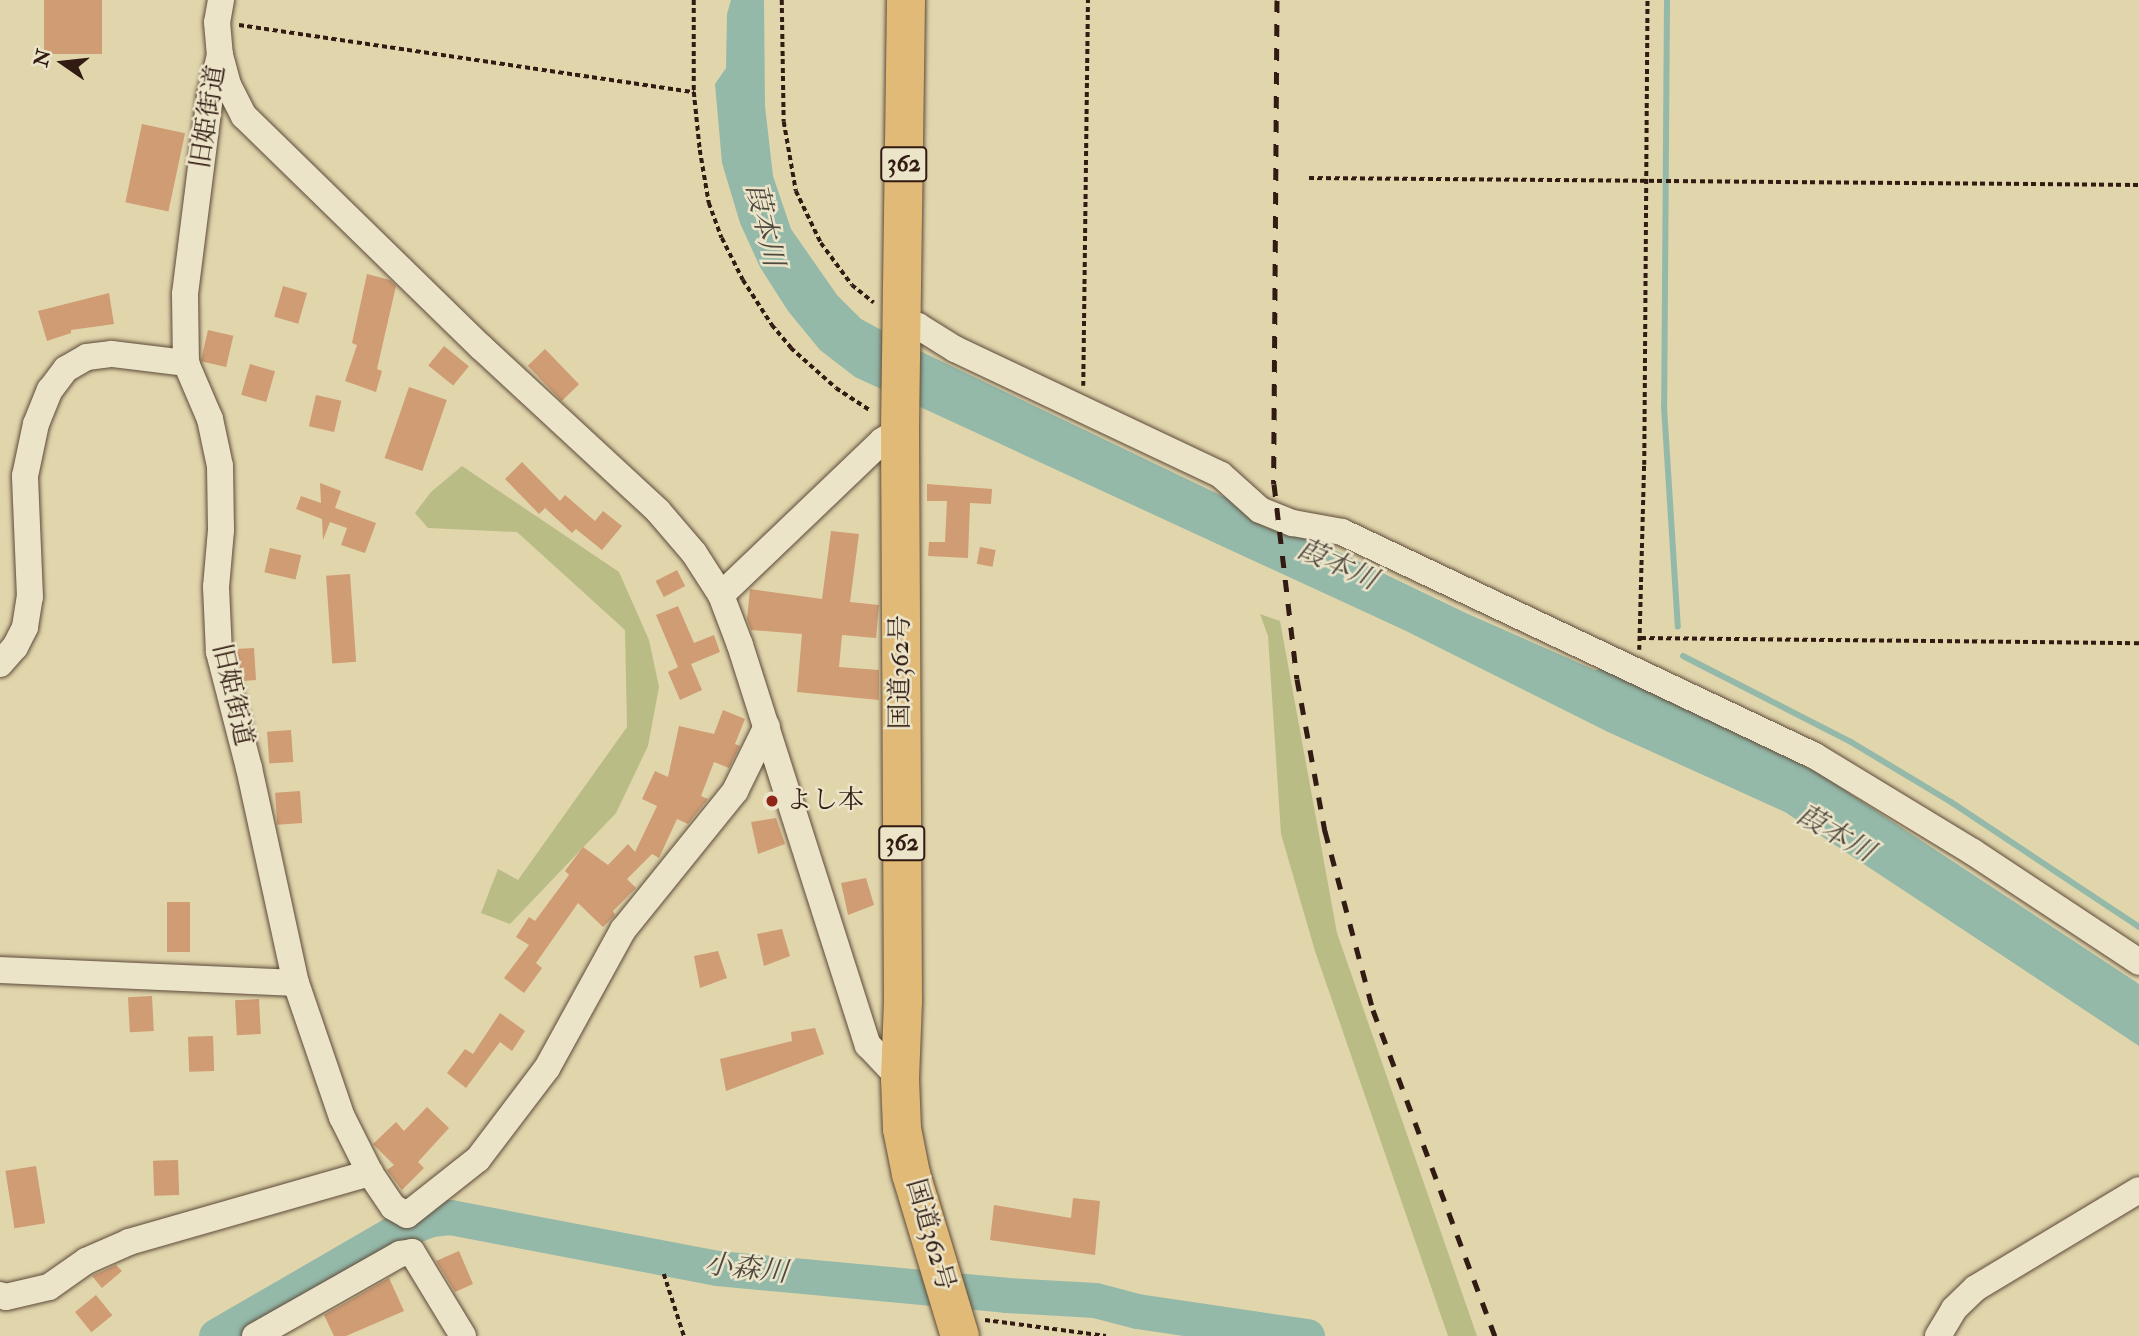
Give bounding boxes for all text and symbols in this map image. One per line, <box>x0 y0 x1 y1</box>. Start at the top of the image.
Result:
north arrow <box>28 28 98 98</box>
text: N <box>29 47 56 69</box>
street label: 旧姫街道 <box>185 63 233 171</box>
road number: 362 <box>880 144 928 184</box>
water label: 葭本川 <box>738 180 790 270</box>
water label: 葭本川 <box>1292 533 1382 597</box>
street label: 国道362号 <box>885 615 917 729</box>
street label: 旧姫街道 <box>205 641 259 749</box>
place label: よし本 <box>786 785 864 817</box>
marker: よし本 <box>764 793 780 809</box>
water label: 葭本川 <box>1790 798 1880 870</box>
road number: 362 <box>878 822 926 864</box>
street label: 国道362号 <box>899 1176 961 1294</box>
water label: 小森川 <box>702 1248 790 1290</box>

